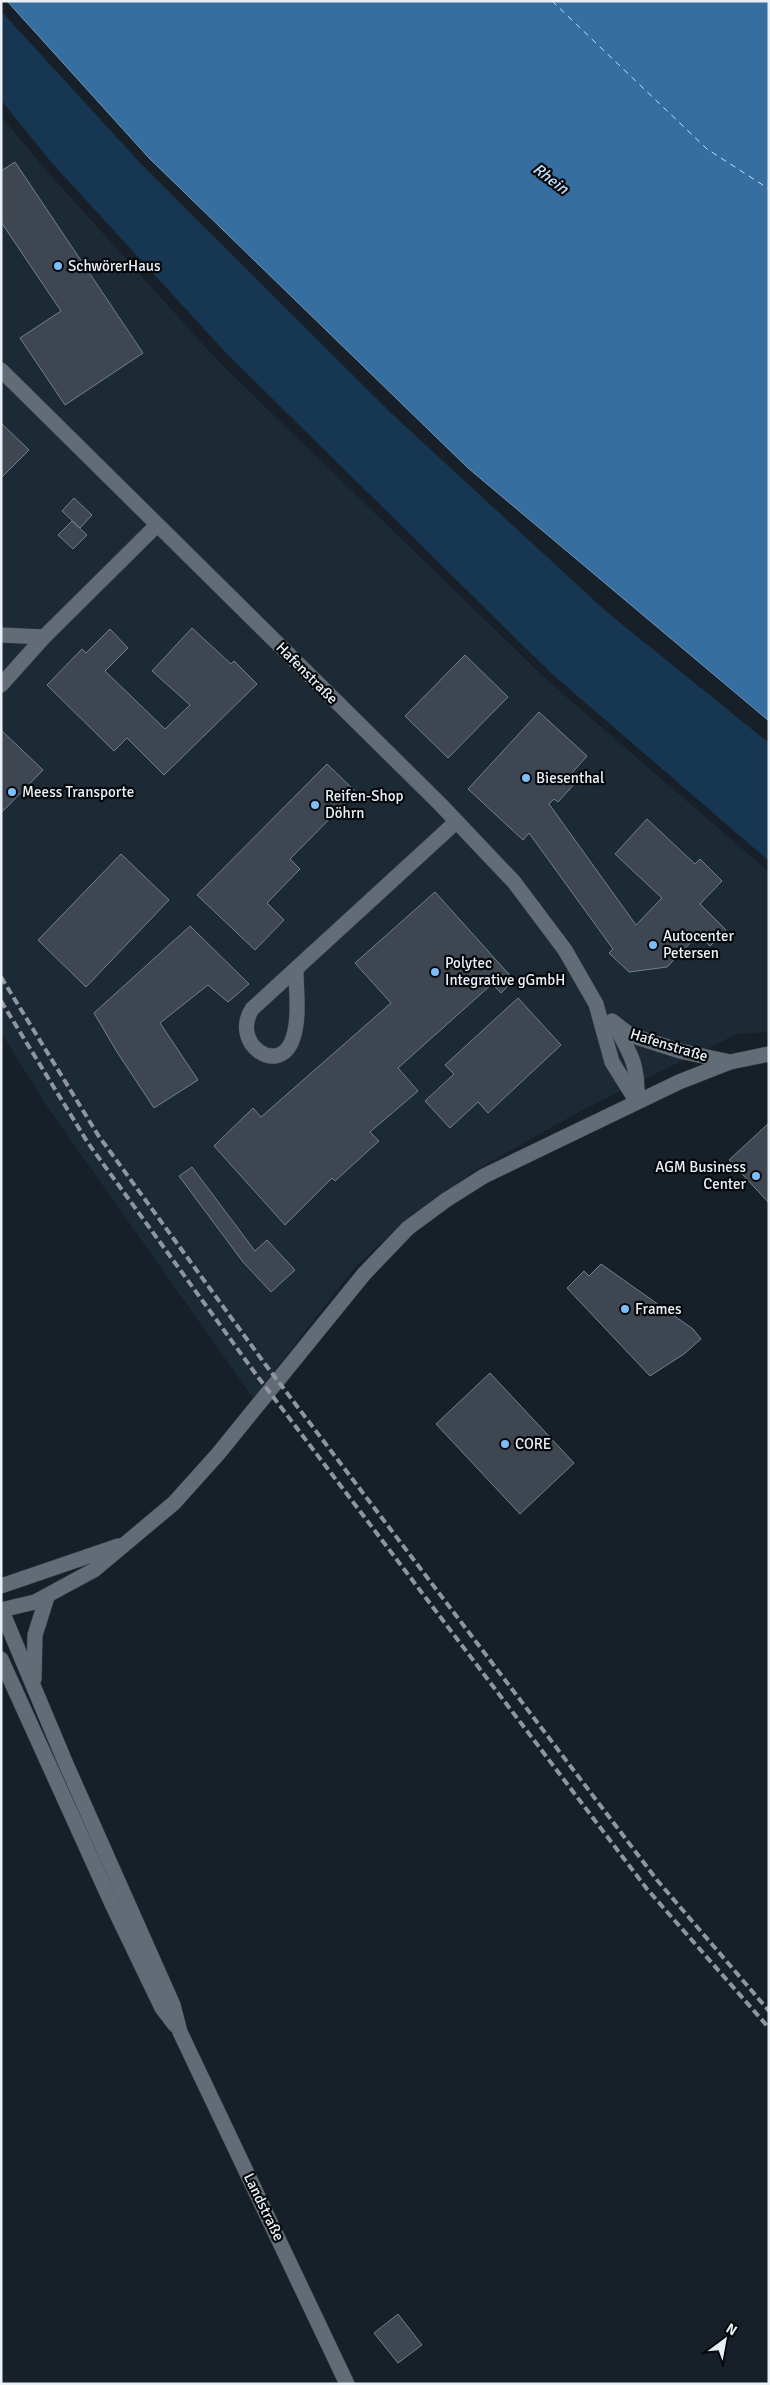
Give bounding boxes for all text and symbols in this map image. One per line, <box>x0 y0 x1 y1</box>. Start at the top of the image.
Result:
water label: Rhein <box>529 159 573 199</box>
place label: SchwörerHaus <box>68 257 161 275</box>
marker: SchwörerHaus <box>52 260 64 272</box>
street label: Hafenstraße <box>272 638 342 708</box>
place label: Biesenthal <box>536 769 604 787</box>
marker: Biesenthal <box>520 772 532 784</box>
place label: Meess Transporte <box>22 783 134 801</box>
marker: Meess Transporte <box>6 786 18 798</box>
place label: Reifen-Shop Döhrn <box>325 787 403 822</box>
marker: Reifen-Shop Döhrn <box>309 799 321 811</box>
place label: Autocenter Petersen <box>663 927 734 962</box>
marker: Autocenter Petersen <box>647 939 659 951</box>
place label: Polytec Integrative gGmbH <box>445 954 565 989</box>
marker: Polytec Integrative gGmbH <box>429 966 441 978</box>
street label: Hafenstraße <box>628 1025 710 1065</box>
place label: AGM Business Center <box>655 1158 746 1193</box>
marker: AGM Business Center <box>750 1170 762 1182</box>
place label: Frames <box>635 1300 682 1318</box>
marker: Frames <box>619 1303 631 1315</box>
place label: CORE <box>515 1435 551 1453</box>
marker: CORE <box>499 1438 511 1450</box>
street label: Landstraße <box>240 2170 288 2244</box>
north arrow <box>700 2315 750 2365</box>
text: N <box>723 2320 740 2339</box>

